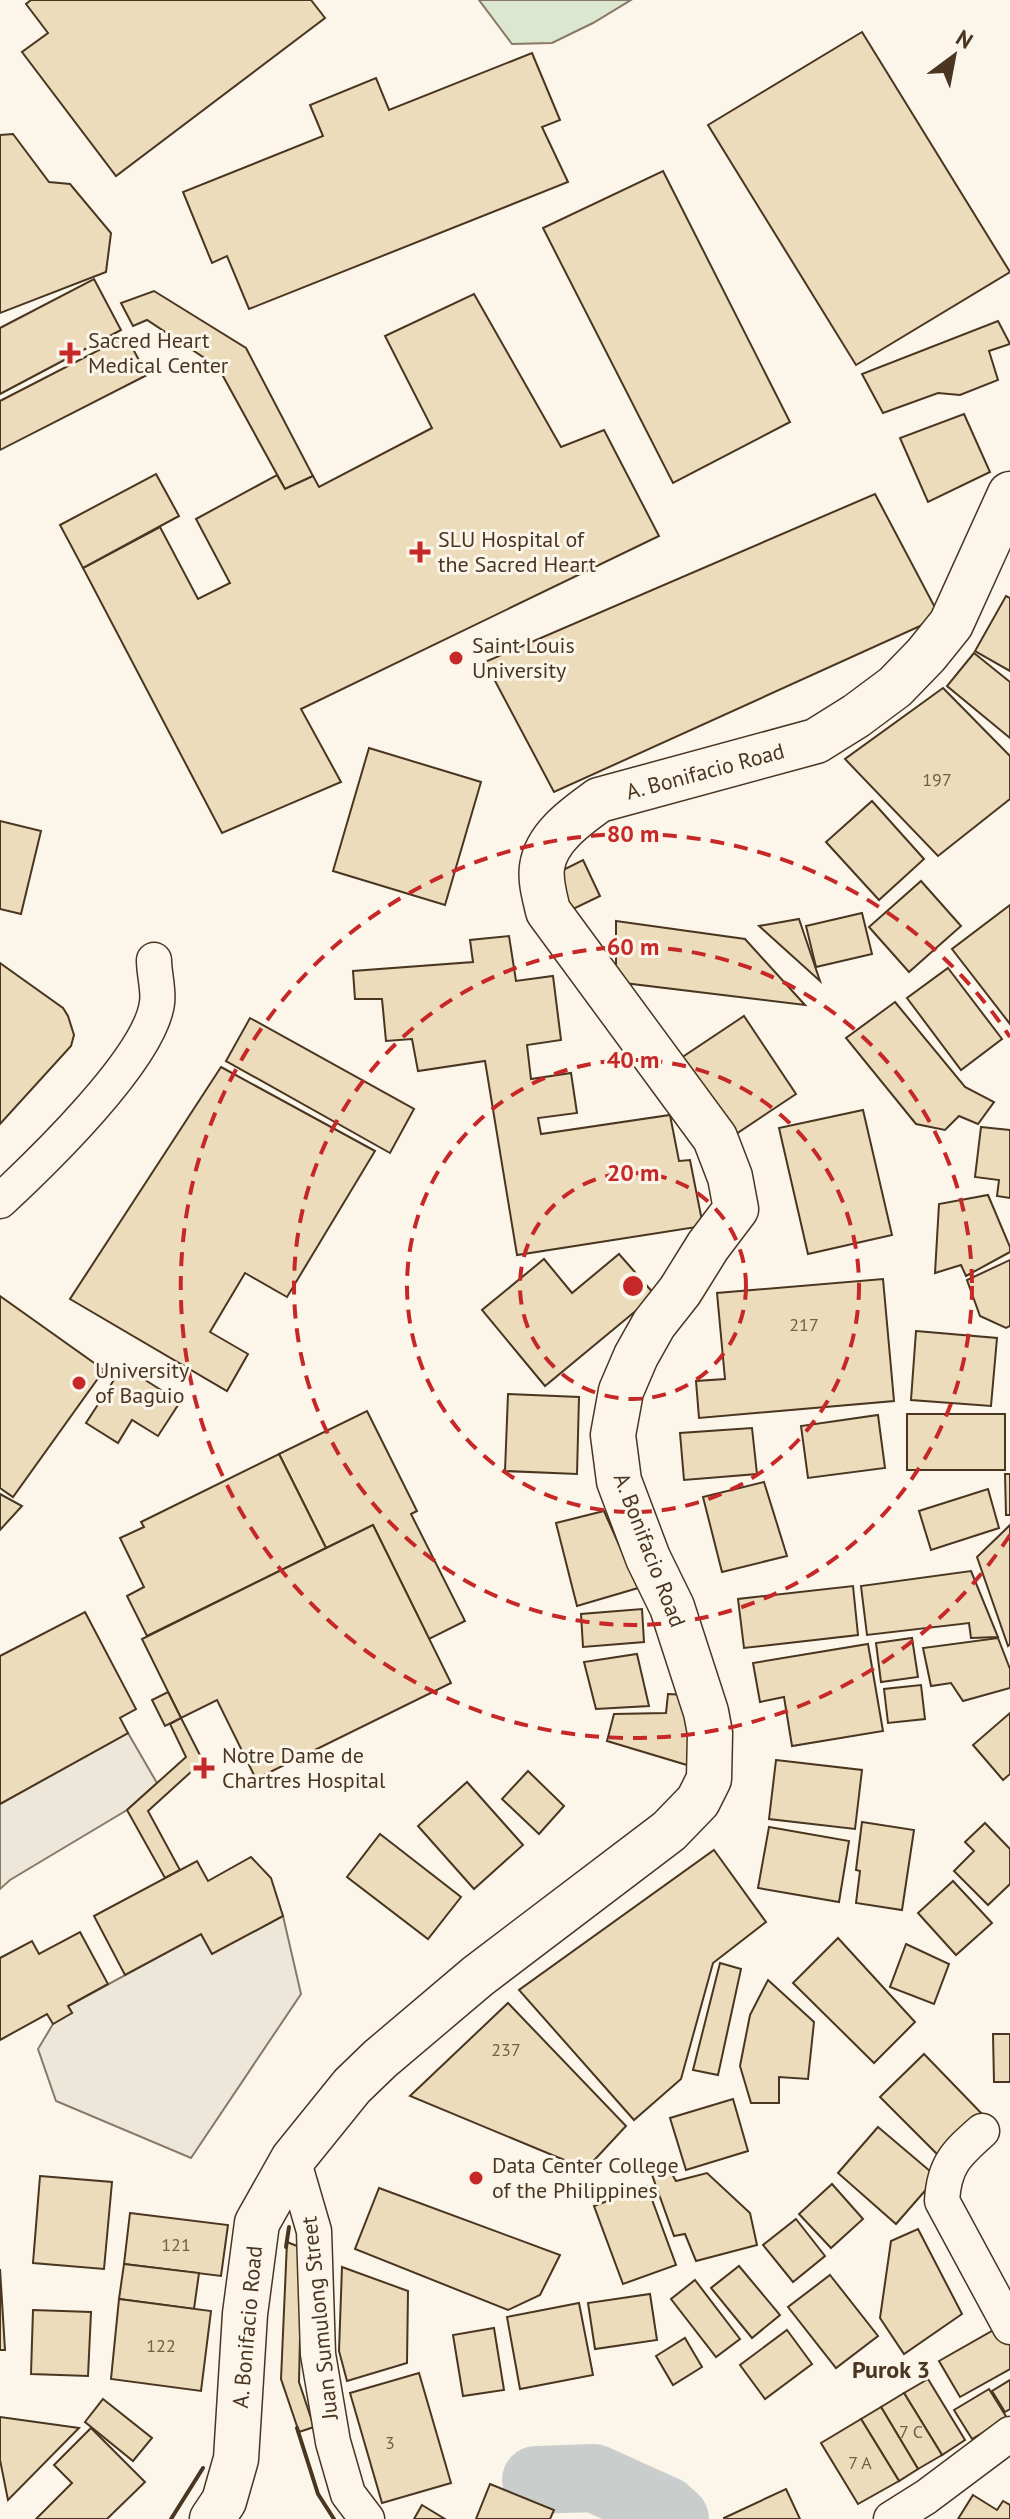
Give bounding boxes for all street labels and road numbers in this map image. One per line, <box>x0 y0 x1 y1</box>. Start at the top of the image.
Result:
street label: A. Bonifacio Road <box>623 736 787 806</box>
street label: A. Bonifacio Road <box>608 1469 692 1631</box>
street label: Juan Sumulong Street <box>294 2214 344 2422</box>
street label: A. Bonifacio Road <box>226 2245 268 2409</box>

